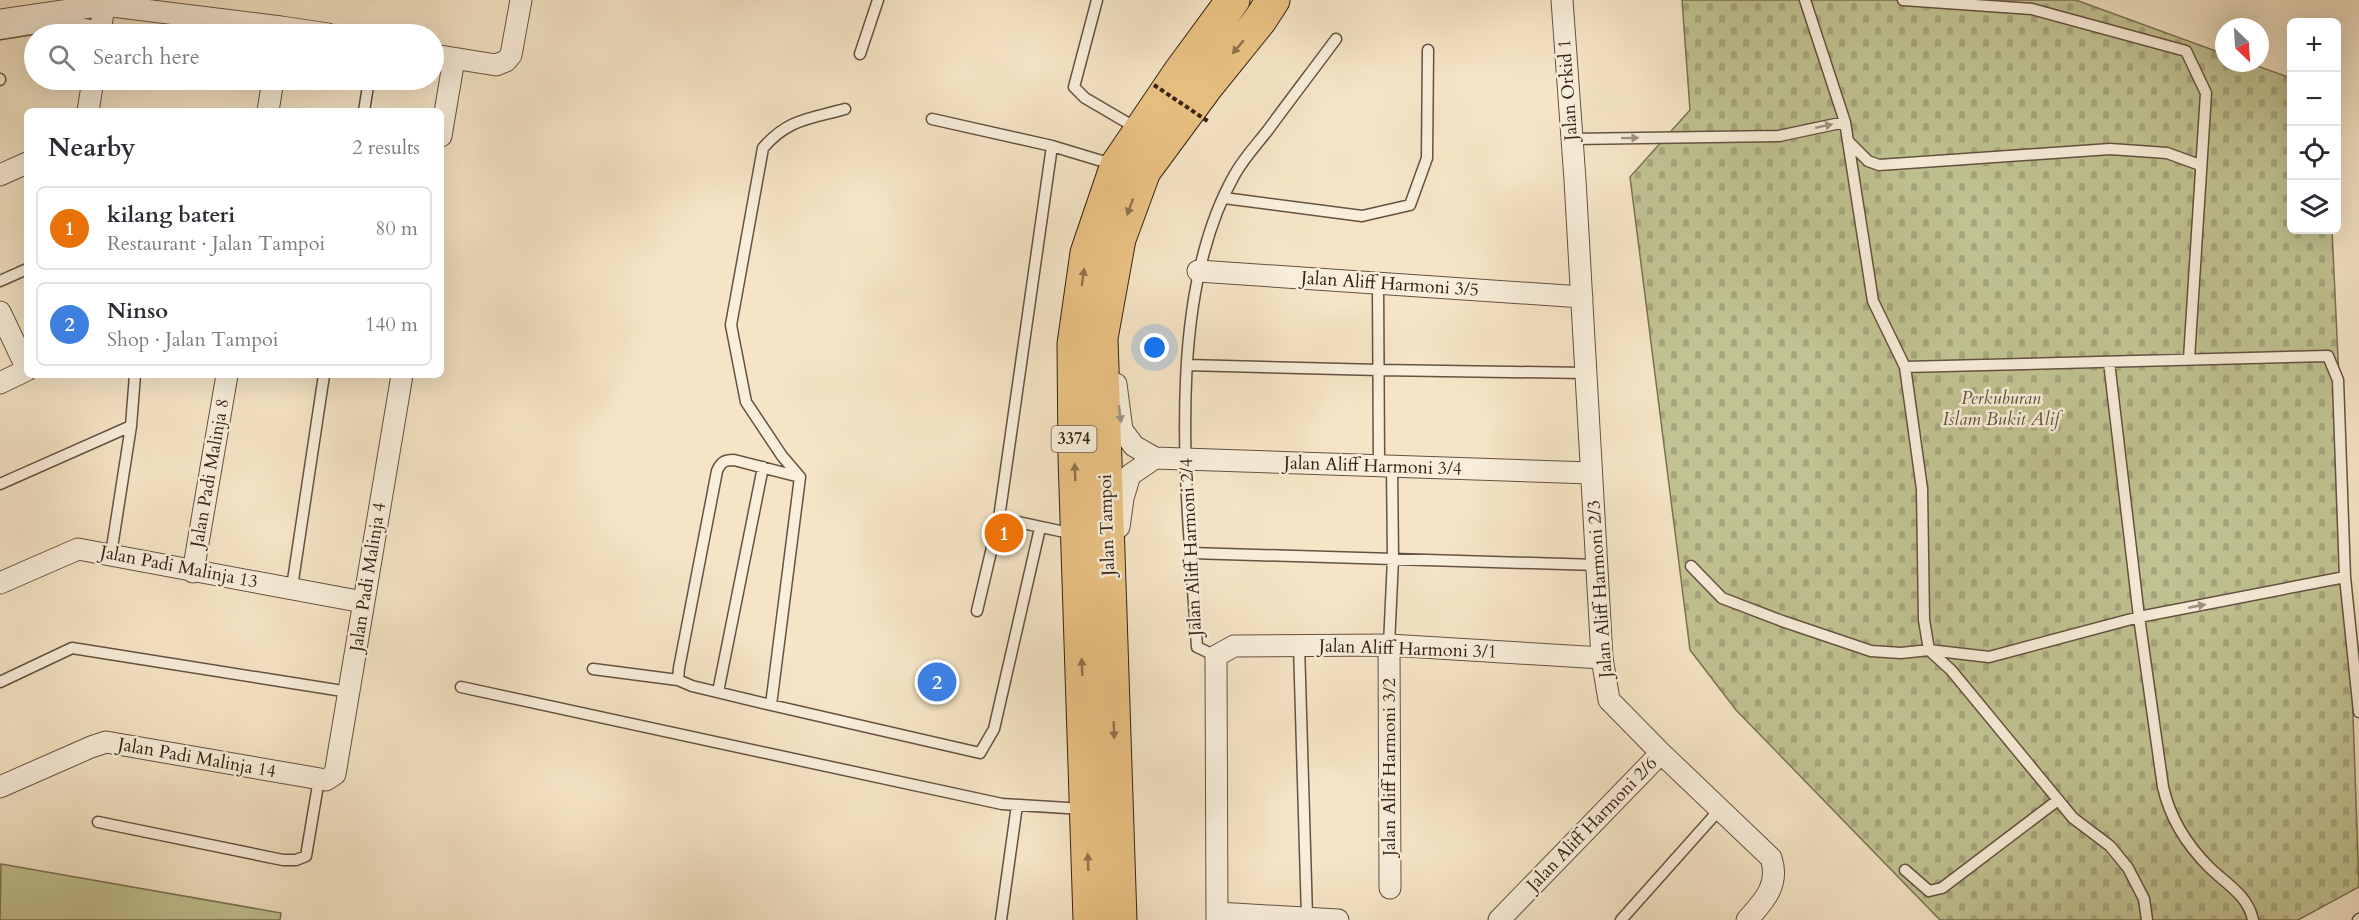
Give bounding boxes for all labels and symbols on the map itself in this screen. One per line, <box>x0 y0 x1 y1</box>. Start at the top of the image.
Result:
north arrow <box>2215 18 2269 72</box>
street label: Jalan Orkid 1 <box>1552 38 1584 145</box>
one-way arrow <box>1232 39 1245 55</box>
one-way arrow <box>1815 121 1834 131</box>
one-way arrow <box>1621 133 1640 143</box>
one-way arrow <box>1125 199 1135 217</box>
street label: Jalan Aliff Harmoni 3/5 <box>1297 265 1480 303</box>
one-way arrow <box>1079 268 1088 287</box>
your location <box>1140 333 1169 362</box>
park label: Perkuburan Islam Bukit Alif <box>1942 386 2063 432</box>
street label: Jalan Padi Malinja 8 <box>184 397 235 552</box>
one-way arrow <box>1116 404 1125 423</box>
road number: 3374 <box>1052 426 1096 452</box>
street label: Jalan Aliff Harmoni 3/4 <box>1281 450 1462 482</box>
street label: Jalan Aliff Harmoni 2/4 <box>1174 457 1208 640</box>
one-way arrow <box>1070 462 1080 481</box>
street label: Jalan Tampoi <box>1093 474 1121 579</box>
street label: Jalan Aliff Harmoni 2/3 <box>1581 499 1619 682</box>
street label: Jalan Padi Malinja 4 <box>343 501 392 656</box>
pin: 1 <box>984 510 1024 556</box>
street label: Jalan Padi Malinja 13 <box>95 539 260 595</box>
one-way arrow <box>2187 601 2206 610</box>
street label: Jalan Aliff Harmoni 3/1 <box>1316 633 1497 665</box>
one-way arrow <box>1077 657 1086 676</box>
pin: 2 <box>918 660 956 704</box>
street label: Jalan Aliff Harmoni 3/2 <box>1377 678 1402 859</box>
one-way arrow <box>1109 720 1119 739</box>
street label: Jalan Padi Malinja 14 <box>113 731 278 784</box>
street label: Jalan Aliff Harmoni 2/6 <box>1519 751 1663 899</box>
one-way arrow <box>1083 852 1093 871</box>

